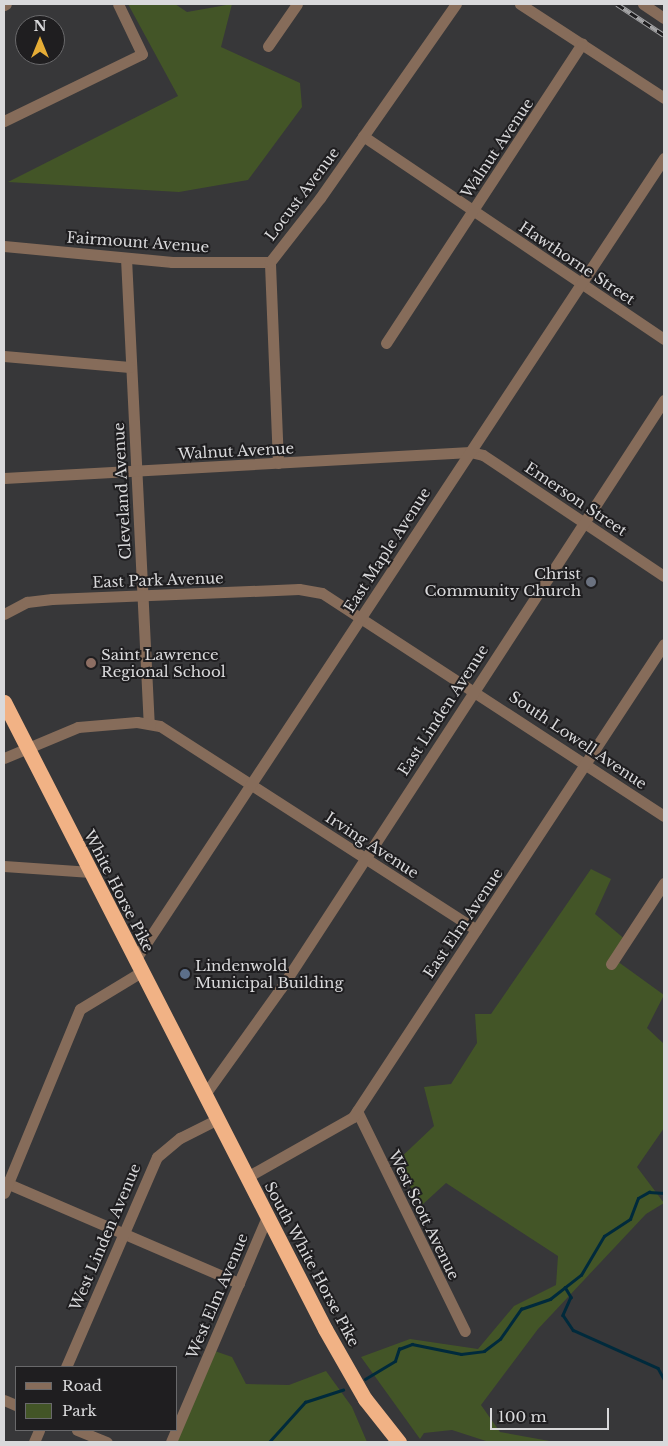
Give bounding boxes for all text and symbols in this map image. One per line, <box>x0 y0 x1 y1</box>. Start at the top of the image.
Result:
north arrow <box>15 15 65 65</box>
text: N <box>33 17 47 35</box>
street label: Walnut Avenue <box>457 94 537 202</box>
street label: Locust Avenue <box>261 144 343 244</box>
street label: Hawthorne Street <box>516 218 638 308</box>
street label: Fairmount Avenue <box>66 228 210 256</box>
street label: Cleveland Avenue <box>109 422 135 560</box>
street label: Walnut Avenue <box>177 439 295 463</box>
street label: Emerson Street <box>522 458 630 540</box>
street label: East Maple Avenue <box>340 484 434 616</box>
place label: Christ Community Church <box>424 564 581 599</box>
street label: East Park Avenue <box>92 569 224 591</box>
marker: Christ Community Church <box>585 576 597 588</box>
street label: East Linden Avenue <box>394 641 492 779</box>
place label: Saint Lawrence Regional School <box>101 645 226 680</box>
marker: Saint Lawrence Regional School <box>85 657 97 669</box>
street label: South Lowell Avenue <box>506 687 650 793</box>
street label: Irving Avenue <box>322 808 422 882</box>
street label: White Horse Pike <box>80 827 158 955</box>
street label: East Elm Avenue <box>419 864 507 982</box>
place label: Lindenwold Municipal Building <box>195 956 343 991</box>
marker: Lindenwold Municipal Building <box>179 968 191 980</box>
street label: West Scott Avenue <box>385 1147 463 1283</box>
street label: West Linden Avenue <box>66 1160 144 1314</box>
street label: South White Horse Pike <box>261 1178 363 1350</box>
street label: West Elm Avenue <box>182 1230 252 1362</box>
legend <box>15 1366 178 1431</box>
text: Road <box>62 1376 102 1395</box>
scale bar <box>493 1398 612 1430</box>
text: Park <box>62 1401 97 1420</box>
text: 100 m <box>498 1407 547 1426</box>

